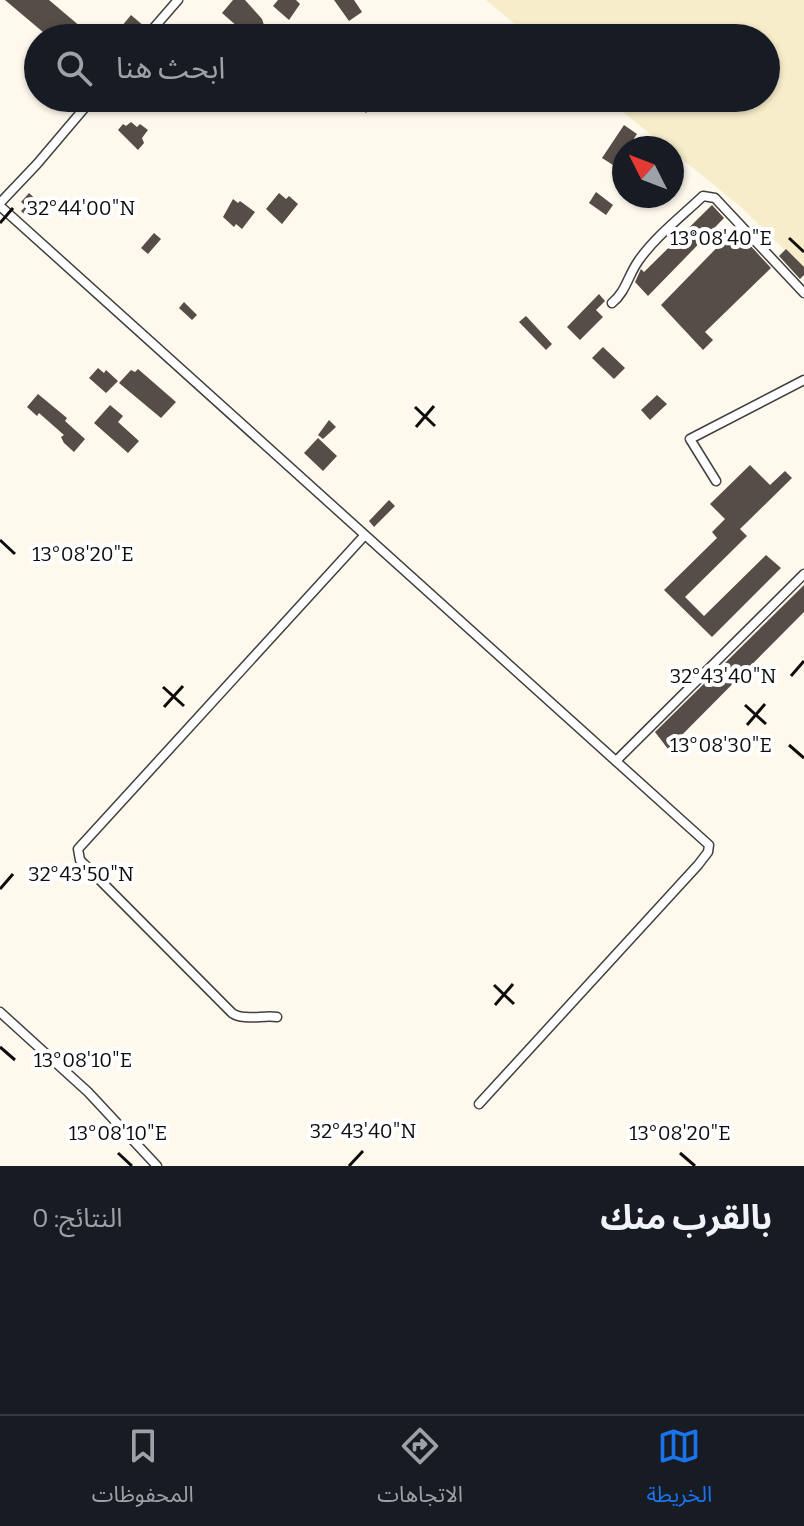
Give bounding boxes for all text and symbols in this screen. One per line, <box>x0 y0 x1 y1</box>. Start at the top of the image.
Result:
search box <box>24 24 780 112</box>
icon: search <box>52 46 96 90</box>
text: ابحث هنا <box>116 50 225 86</box>
north arrow <box>612 136 684 208</box>
text: 32°44'00"N <box>27 196 135 220</box>
text: 13°08'40"E <box>670 226 772 250</box>
text: 13°08'20"E <box>32 542 134 566</box>
text: 32°43'40"N <box>670 664 776 688</box>
text: 13°08'30"E <box>670 733 772 757</box>
text: 32°43'50"N <box>28 862 134 886</box>
text: 13°08'10"E <box>34 1048 132 1072</box>
text: 32°43'40"N <box>310 1119 416 1143</box>
text: 13°08'10"E <box>69 1121 167 1145</box>
text: 13°08'20"E <box>629 1121 731 1145</box>
text: بالقرب منك <box>600 1197 772 1238</box>
text: النتائج: 0 <box>32 1203 122 1234</box>
tab: المحفوظات <box>92 1424 194 1518</box>
tab: الاتجاهات <box>377 1424 463 1518</box>
tab: الخريطة <box>646 1424 712 1518</box>

